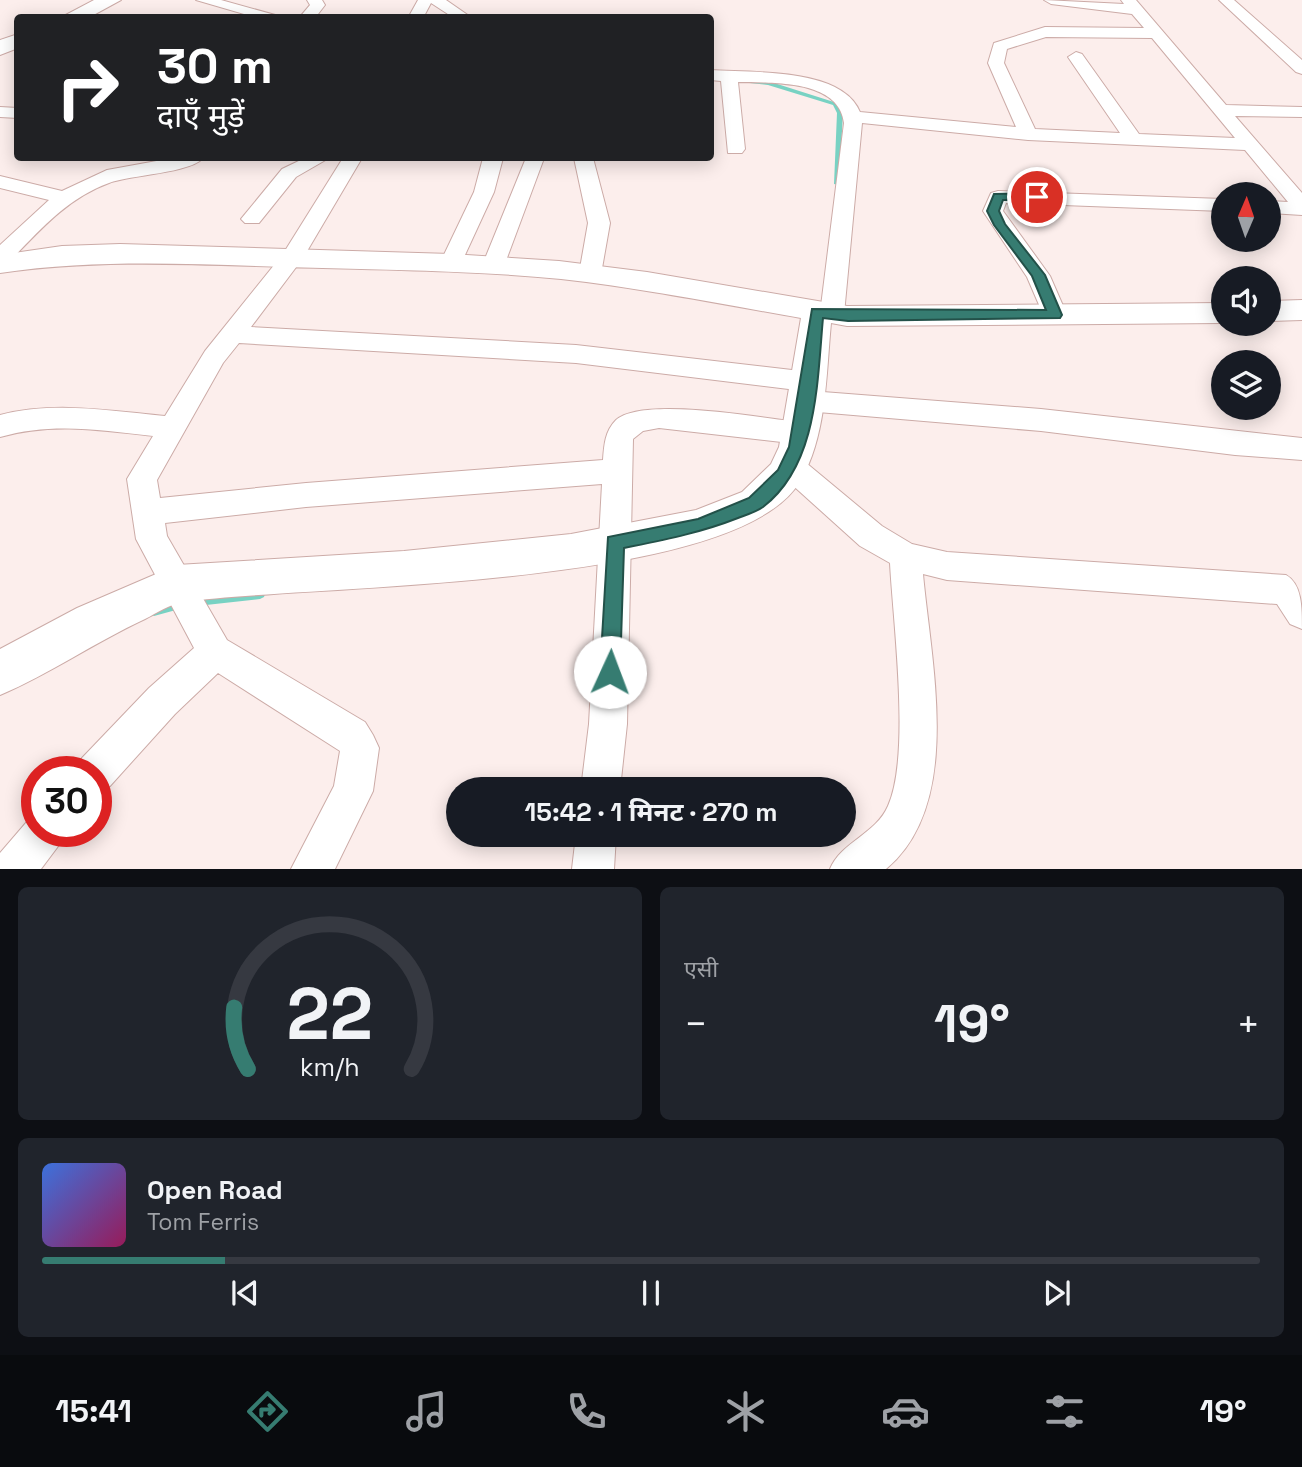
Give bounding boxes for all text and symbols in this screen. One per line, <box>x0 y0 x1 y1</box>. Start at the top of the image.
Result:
text: 30 m <box>157 35 273 97</box>
icon: right <box>42 42 133 133</box>
text: दाएँ मुड़ें <box>157 96 244 136</box>
pin <box>1007 167 1067 227</box>
icon: arrive <box>1018 178 1056 216</box>
north arrow <box>1211 182 1281 252</box>
map controls <box>1211 182 1281 420</box>
button: sound <box>1211 266 1281 336</box>
button: layers <box>1211 350 1281 420</box>
position arrow <box>573 635 647 709</box>
speed limit sign: 30 <box>21 756 112 847</box>
text: 15:42 · 1 मिनट · 270 m <box>525 795 777 829</box>
text: एसी <box>684 954 718 984</box>
text: 22 <box>287 968 373 1061</box>
text: 19° <box>934 991 1010 1057</box>
text: − <box>684 1000 708 1048</box>
text: + <box>1236 1000 1260 1048</box>
text: km/h <box>300 1051 360 1083</box>
text: Open Road <box>147 1173 283 1207</box>
text: Tom Ferris <box>147 1207 259 1237</box>
icon: previous <box>226 1274 264 1312</box>
icon: pause <box>632 1274 670 1312</box>
icon: next <box>1038 1274 1076 1312</box>
icon: directions <box>243 1387 292 1436</box>
icon: music <box>402 1387 451 1436</box>
icon: phone <box>562 1387 611 1436</box>
icon: climate <box>721 1387 770 1436</box>
icon: car <box>881 1387 930 1436</box>
icon: filters <box>1040 1387 1089 1436</box>
text: 15:41 <box>55 1391 132 1431</box>
text: 19° <box>1200 1391 1247 1431</box>

